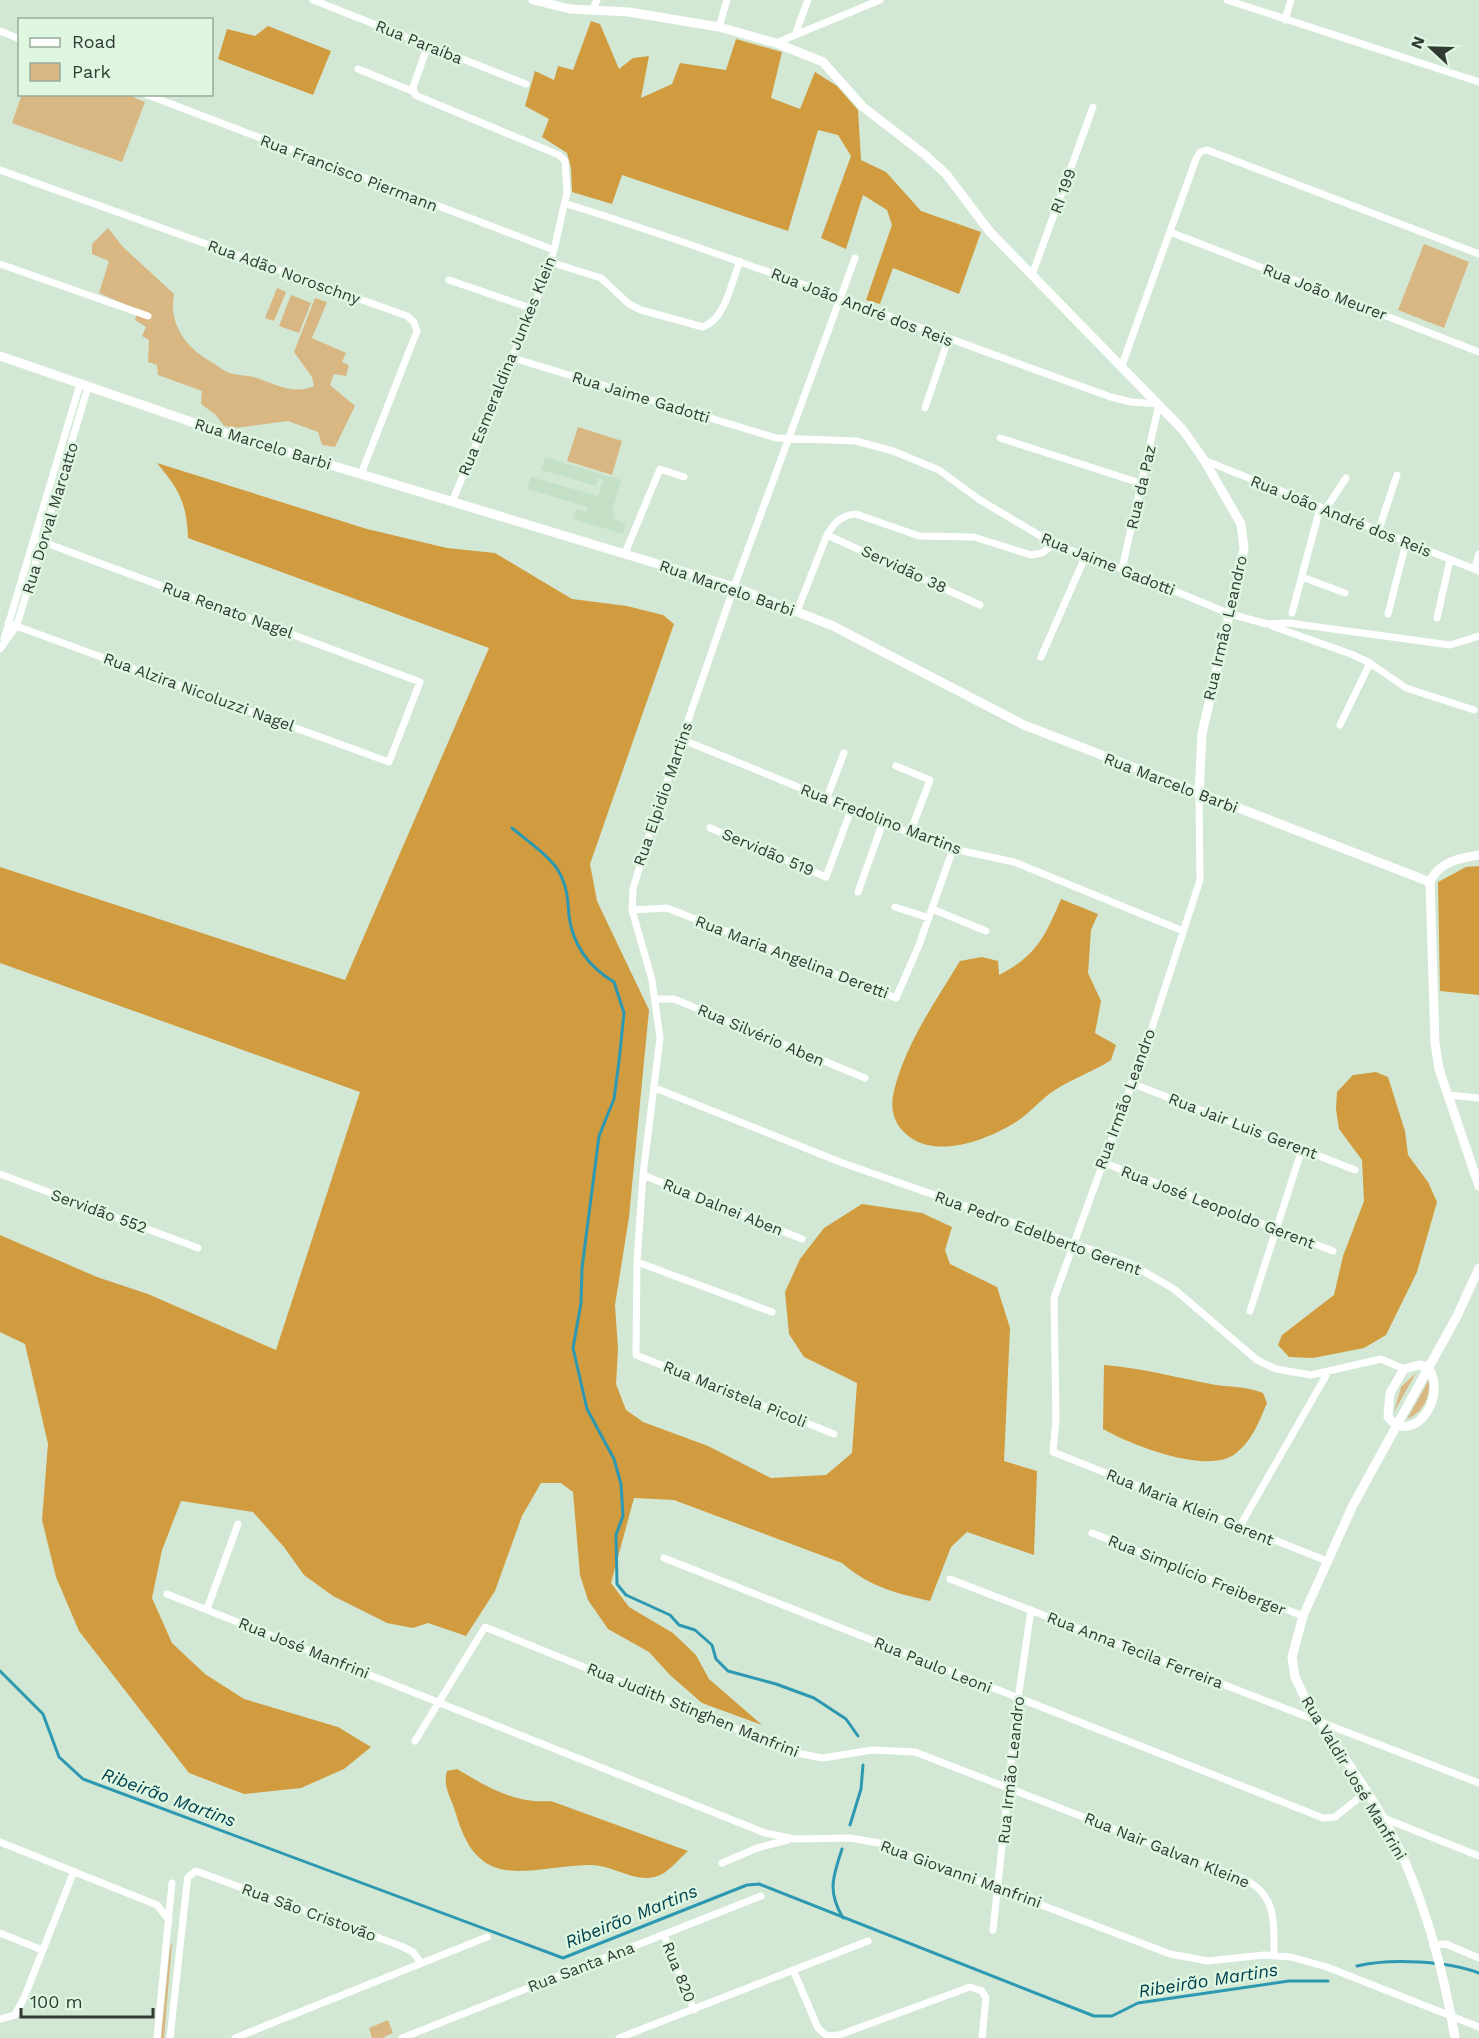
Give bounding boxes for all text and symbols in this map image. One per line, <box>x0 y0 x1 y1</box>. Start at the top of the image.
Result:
street label: Rua Paraíba <box>373 16 465 68</box>
legend <box>18 18 213 96</box>
north arrow <box>1401 18 1461 78</box>
text: Road <box>72 31 116 52</box>
text: N <box>1407 34 1429 52</box>
text: Park <box>72 61 111 82</box>
street label: Rua Francisco Piermann <box>258 130 440 216</box>
street label: RI 199 <box>1046 166 1080 216</box>
street label: Rua Adão Noroschny <box>205 236 363 309</box>
street label: Rua Esmeraldina Junkes Klein <box>454 253 560 479</box>
street label: Rua João Meurer <box>1260 260 1390 325</box>
street label: Rua João André dos Reis <box>768 263 956 351</box>
street label: Rua Jaime Gadotti <box>570 367 712 427</box>
street label: Rua Marcelo Barbi <box>192 414 334 474</box>
street label: Rua Dorval Marcatto <box>18 440 82 596</box>
street label: Rua da Paz <box>1122 443 1160 531</box>
street label: Rua João André dos Reis <box>1248 471 1434 561</box>
street label: Rua Jaime Gadotti <box>1038 528 1178 600</box>
street label: Servidão 38 <box>858 541 950 597</box>
street label: Rua Irmão Leandro <box>1199 554 1251 702</box>
street label: Rua Marcelo Barbi <box>657 556 797 620</box>
street label: Rua Renato Nagel <box>160 578 296 643</box>
street label: Rua Alzira Nicoluzzi Nagel <box>101 649 297 736</box>
street label: Rua Elpidio Martins <box>629 719 697 869</box>
street label: Rua Marcelo Barbi <box>1101 749 1241 817</box>
street label: Rua Fredolino Martins <box>798 780 964 858</box>
street label: Servidão 519 <box>719 824 817 880</box>
street label: Rua Maria Angelina Deretti <box>693 911 891 1003</box>
street label: Rua Silvério Aben <box>695 1000 827 1070</box>
street label: Rua Irmão Leandro <box>1091 1026 1159 1172</box>
street label: Rua Jair Luis Gerent <box>1166 1089 1320 1163</box>
street label: Rua José Leopoldo Gerent <box>1118 1161 1318 1253</box>
street label: Rua Dalnei Aben <box>660 1174 786 1240</box>
street label: Servidão 552 <box>48 1185 150 1237</box>
street label: Rua Pedro Edelberto Gerent <box>932 1187 1144 1279</box>
street label: Rua Maristela Picoli <box>660 1357 810 1431</box>
street label: Rua Maria Klein Gerent <box>1103 1465 1277 1549</box>
street label: Rua Simplício Freiberger <box>1105 1531 1289 1620</box>
street label: Rua Anna Tecila Ferreira <box>1044 1608 1226 1692</box>
street label: Rua José Manfrini <box>236 1613 372 1683</box>
street label: Rua Paulo Leoni <box>871 1633 995 1697</box>
street label: Rua Judith Stinghen Manfrini <box>584 1659 802 1761</box>
street label: Rua Valdir José Manfrini <box>1297 1692 1411 1864</box>
street label: Rua Irmão Leandro <box>994 1695 1028 1845</box>
water label: Ribeirão Martins <box>99 1763 239 1831</box>
street label: Rua Nair Galvan Kleine <box>1081 1808 1253 1892</box>
street label: Rua Giovanni Manfrini <box>878 1836 1044 1912</box>
street label: Rua São Cristovão <box>239 1879 379 1945</box>
water label: Ribeirão Martins <box>562 1880 700 1952</box>
street label: Rua Santa Ana <box>525 1938 637 1996</box>
street label: Rua 820 <box>658 1939 700 2005</box>
water label: Ribeirão Martins <box>1137 1959 1279 2001</box>
scale bar <box>21 1981 153 2019</box>
text: 100 m <box>30 1991 83 2012</box>

